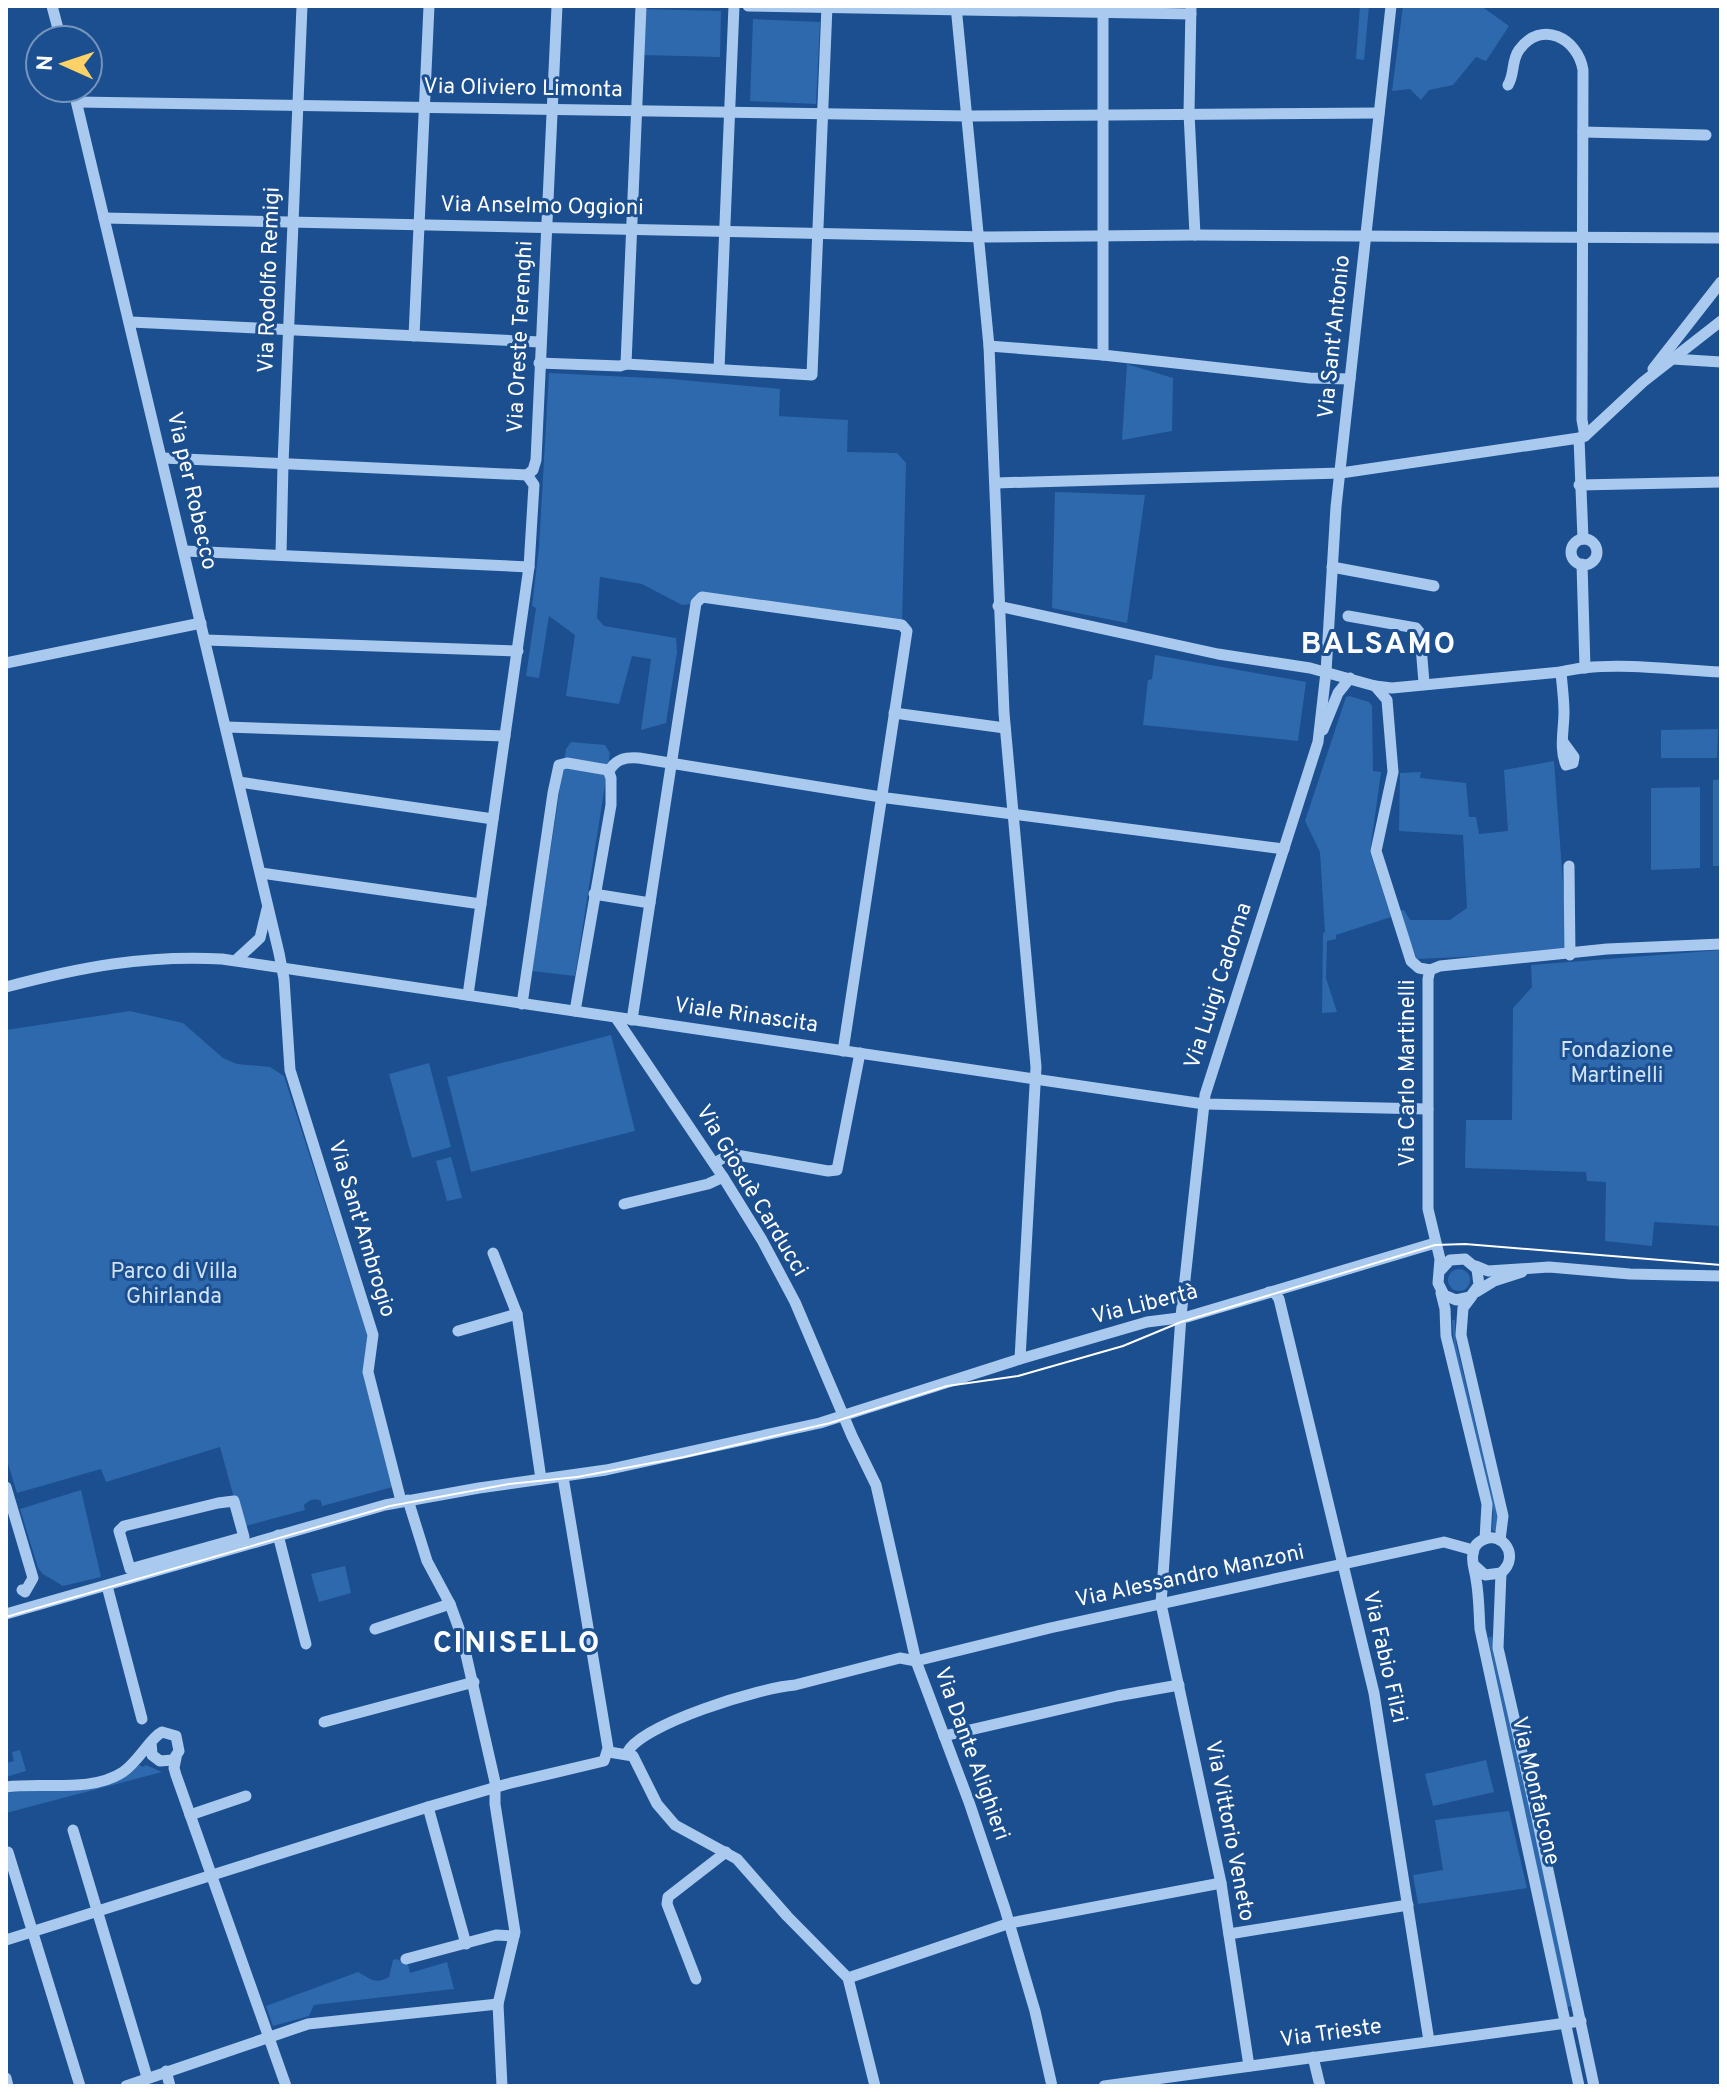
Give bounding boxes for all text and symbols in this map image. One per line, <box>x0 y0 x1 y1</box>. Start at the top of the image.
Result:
north arrow <box>24 24 104 104</box>
text: N <box>33 54 60 72</box>
street label: Via Oliviero Limonta <box>423 74 623 104</box>
street label: Via Rodolfo Remigi <box>253 186 287 374</box>
street label: Via Anselmo Oggioni <box>440 192 644 222</box>
street label: Via Oreste Terenghi <box>502 240 540 434</box>
street label: Via Sant'Antonio <box>1313 254 1357 420</box>
street label: Via per Robecco <box>160 409 222 573</box>
district label: BALSAMO <box>1301 627 1457 664</box>
street label: Via Luigi Cadorna <box>1179 899 1259 1073</box>
street label: Via Carlo Martinelli <box>1395 979 1422 1167</box>
street label: Viale Rinascita <box>672 993 820 1039</box>
park label: Fondazione Martinelli <box>1561 1038 1673 1090</box>
street label: Via Giosuè Carducci <box>689 1100 813 1282</box>
street label: Via Sant'Ambrogio <box>321 1137 401 1321</box>
park label: Parco di Villa Ghirlanda <box>110 1259 238 1311</box>
street label: Via Libertà <box>1089 1279 1201 1331</box>
street label: Via Alessandro Manzoni <box>1073 1540 1307 1614</box>
street label: Via Fabio Filzi <box>1356 1588 1412 1726</box>
district label: CINISELLO <box>433 1626 601 1663</box>
street label: Via Dante Alighieri <box>927 1664 1015 1844</box>
street label: Via Monfalcone <box>1505 1714 1565 1868</box>
street label: Via Vittorio Veneto <box>1198 1738 1260 1924</box>
street label: Via Trieste <box>1278 2014 1384 2054</box>

